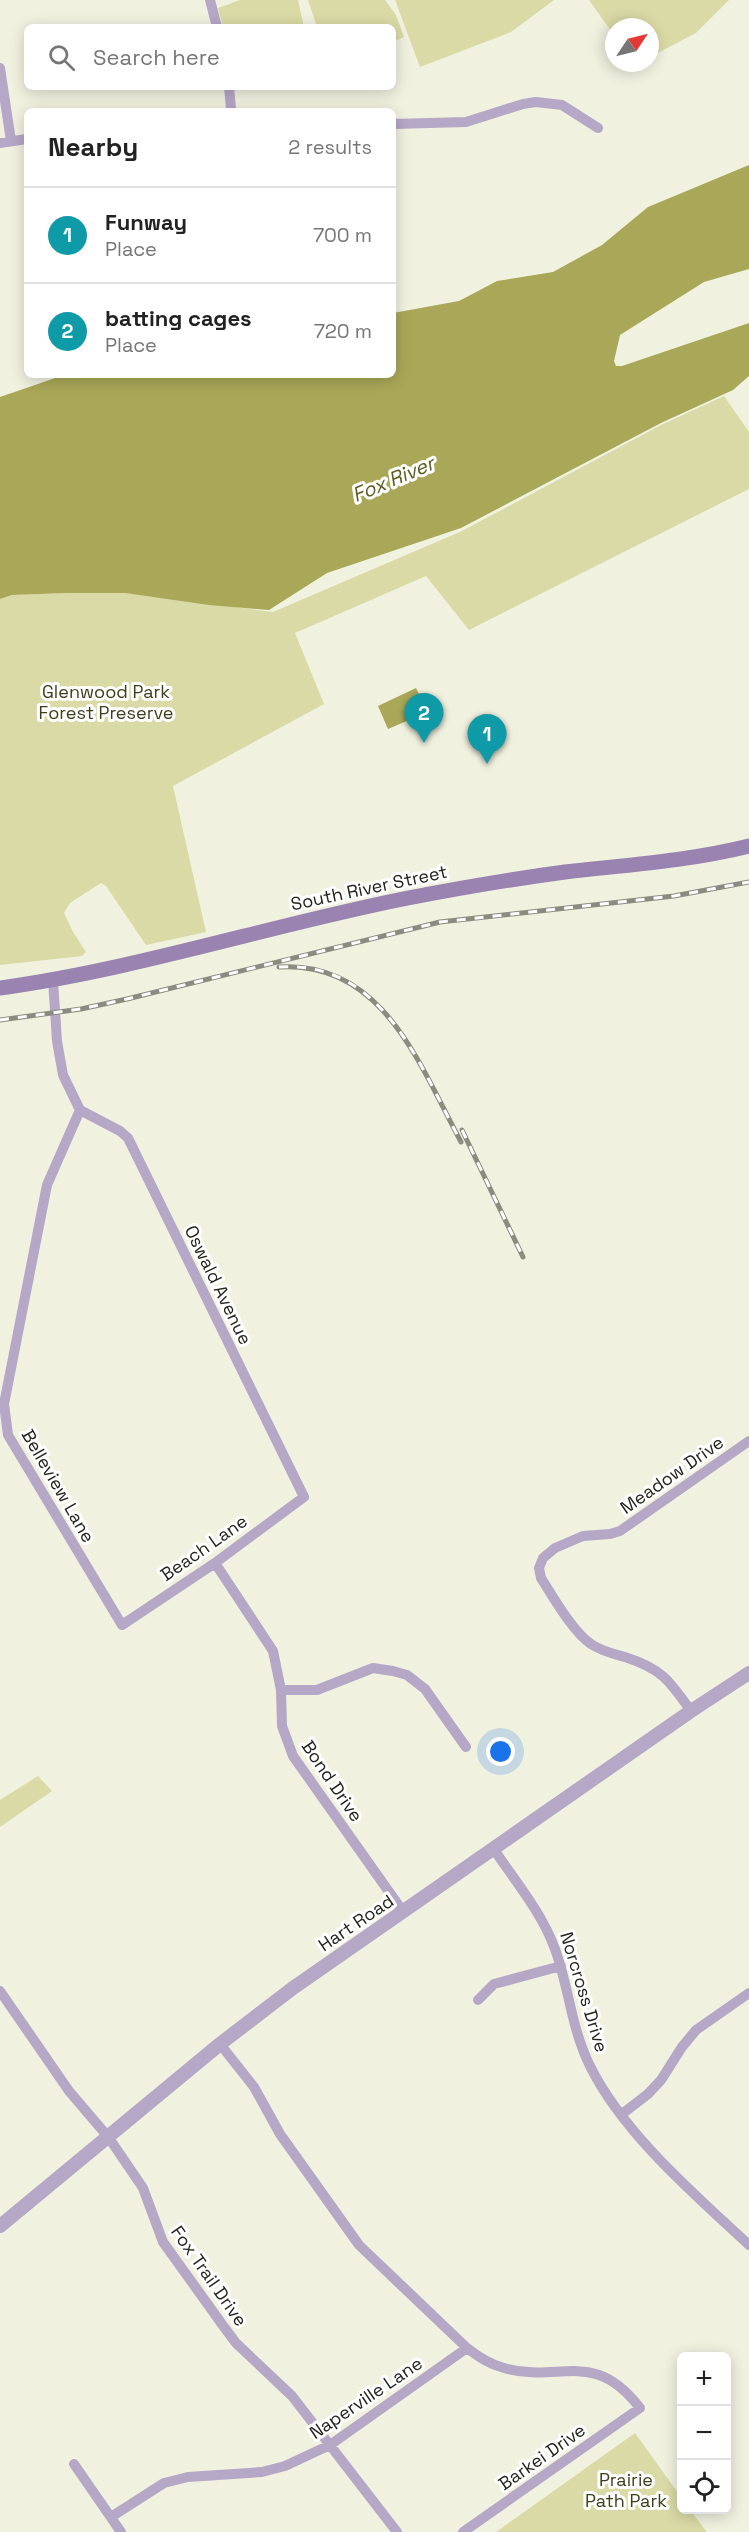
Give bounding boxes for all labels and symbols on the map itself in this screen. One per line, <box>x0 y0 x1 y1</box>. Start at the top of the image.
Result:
north arrow <box>605 18 659 72</box>
water label: Fox River <box>348 449 440 508</box>
park label: Glenwood Park Forest Preserve <box>39 680 173 724</box>
pin: 2 <box>404 694 444 743</box>
pin: 1 <box>468 714 506 764</box>
street label: South River Street <box>289 860 449 915</box>
street label: Oswald Avenue <box>180 1221 257 1348</box>
street label: Belleview Lane <box>17 1425 100 1547</box>
street label: Meadow Drive <box>616 1430 728 1519</box>
street label: Beach Lane <box>156 1509 252 1586</box>
street label: Bond Drive <box>297 1736 368 1826</box>
your location <box>486 1737 515 1766</box>
street label: Hart Road <box>314 1889 398 1956</box>
street label: Norcross Drive <box>555 1929 614 2055</box>
street label: Fox Trail Drive <box>166 2221 253 2330</box>
street label: Naperville Lane <box>305 2351 427 2444</box>
street label: Barkei Drive <box>494 2418 590 2495</box>
park label: Prairie Path Park <box>585 2468 667 2512</box>

